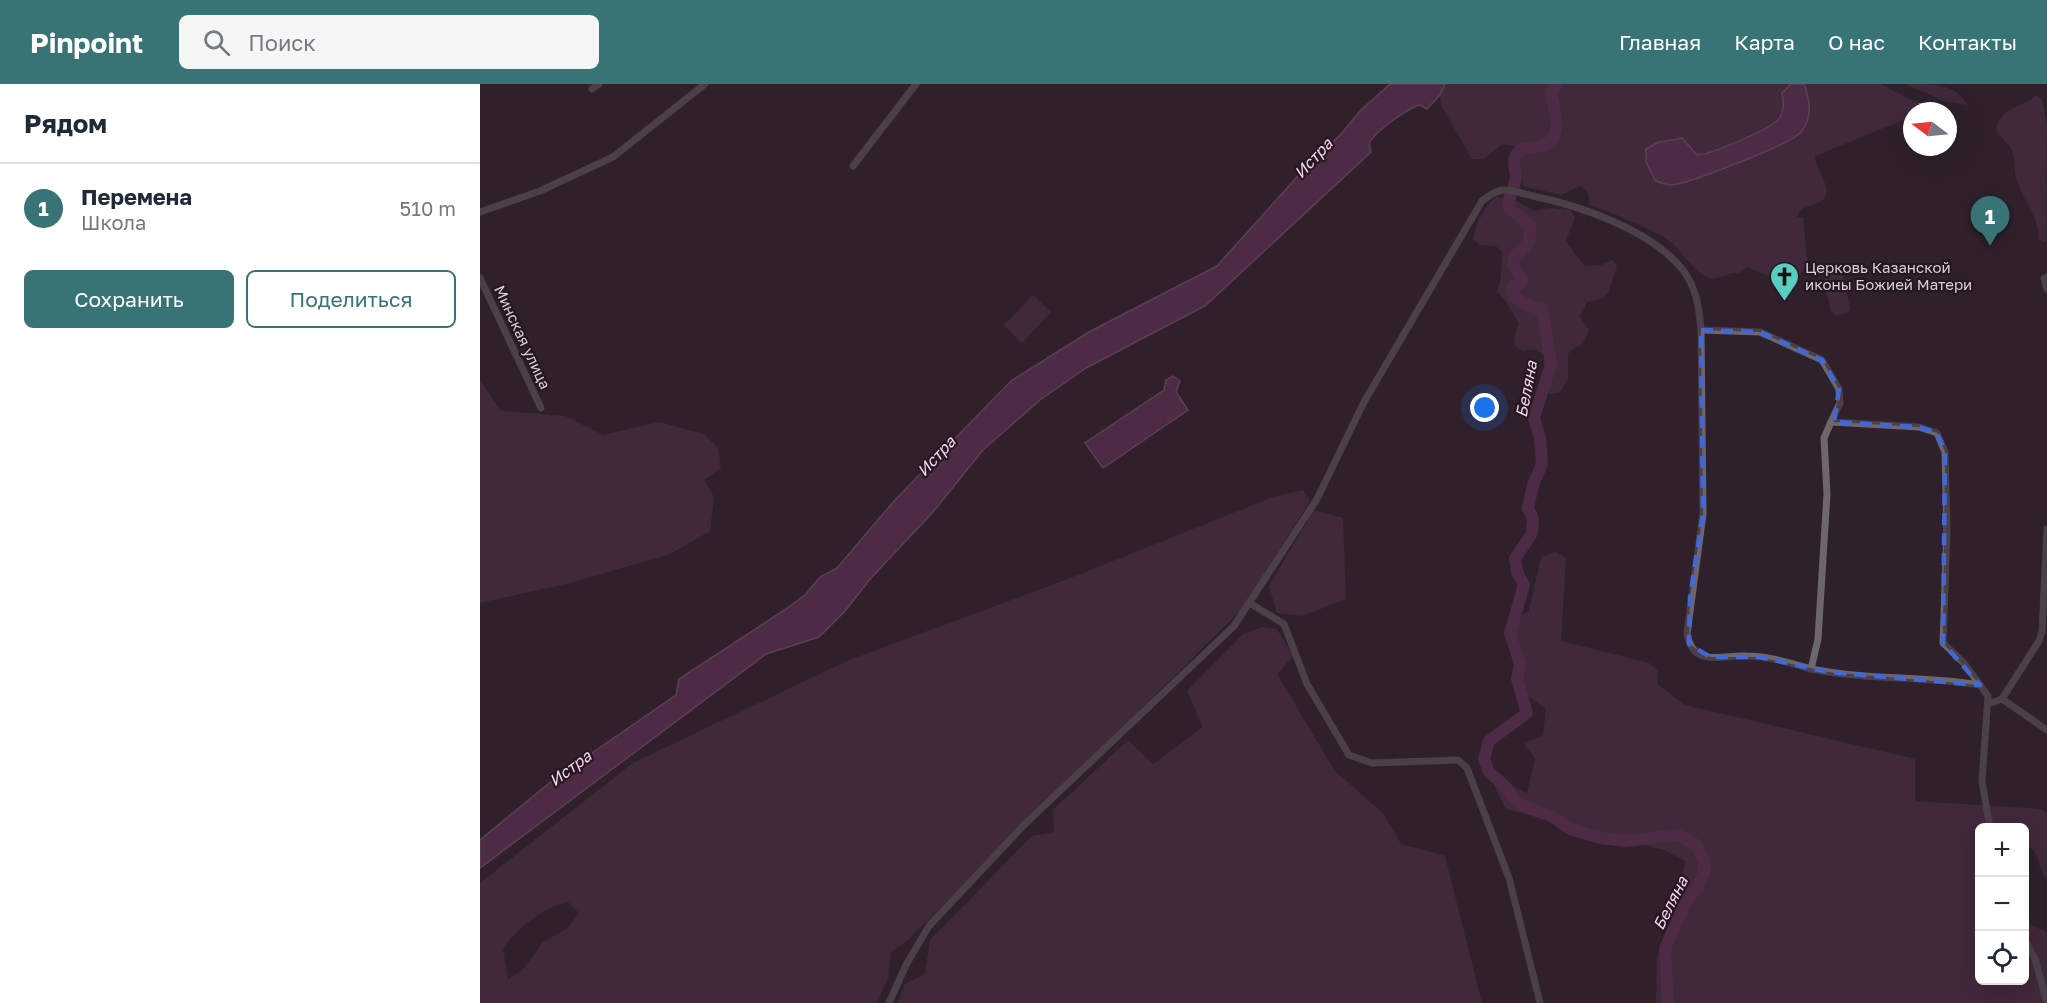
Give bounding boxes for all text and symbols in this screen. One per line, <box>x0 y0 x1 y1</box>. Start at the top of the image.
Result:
search box <box>179 15 599 69</box>
text: Pinpoint <box>30 26 143 59</box>
icon: search <box>200 26 233 59</box>
text: Поиск <box>248 29 316 56</box>
text: Главная <box>1619 29 1701 55</box>
text: Карта <box>1734 29 1795 55</box>
text: О нас <box>1828 29 1885 55</box>
text: Контакты <box>1918 29 2017 55</box>
north arrow <box>1903 102 1957 156</box>
text: Рядом <box>24 108 107 139</box>
water label: Истра <box>1289 133 1337 182</box>
text: Перемена <box>81 183 192 210</box>
text: 1 <box>38 196 49 220</box>
text: 510 m <box>400 196 456 220</box>
pin: 1 <box>1970 196 2010 246</box>
text: Школа <box>81 210 146 234</box>
place label: Церковь Казанской иконы Божией Матери <box>1805 258 1972 293</box>
church icon: Церковь Казанской иконы Божией Матери <box>1768 260 1800 302</box>
button: Сохранить <box>24 270 234 328</box>
button: Поделиться <box>246 270 456 328</box>
street label: Минская улица <box>491 282 555 392</box>
water label: Беляна <box>1511 358 1541 419</box>
your location <box>1470 393 1499 422</box>
water label: Истра <box>912 431 960 480</box>
water label: Истра <box>545 745 596 790</box>
map controls <box>1975 823 2029 985</box>
button: + <box>1975 823 2029 877</box>
water label: Беляна <box>1648 872 1692 933</box>
button: − <box>1975 877 2029 931</box>
button: locate <box>1975 931 2029 985</box>

